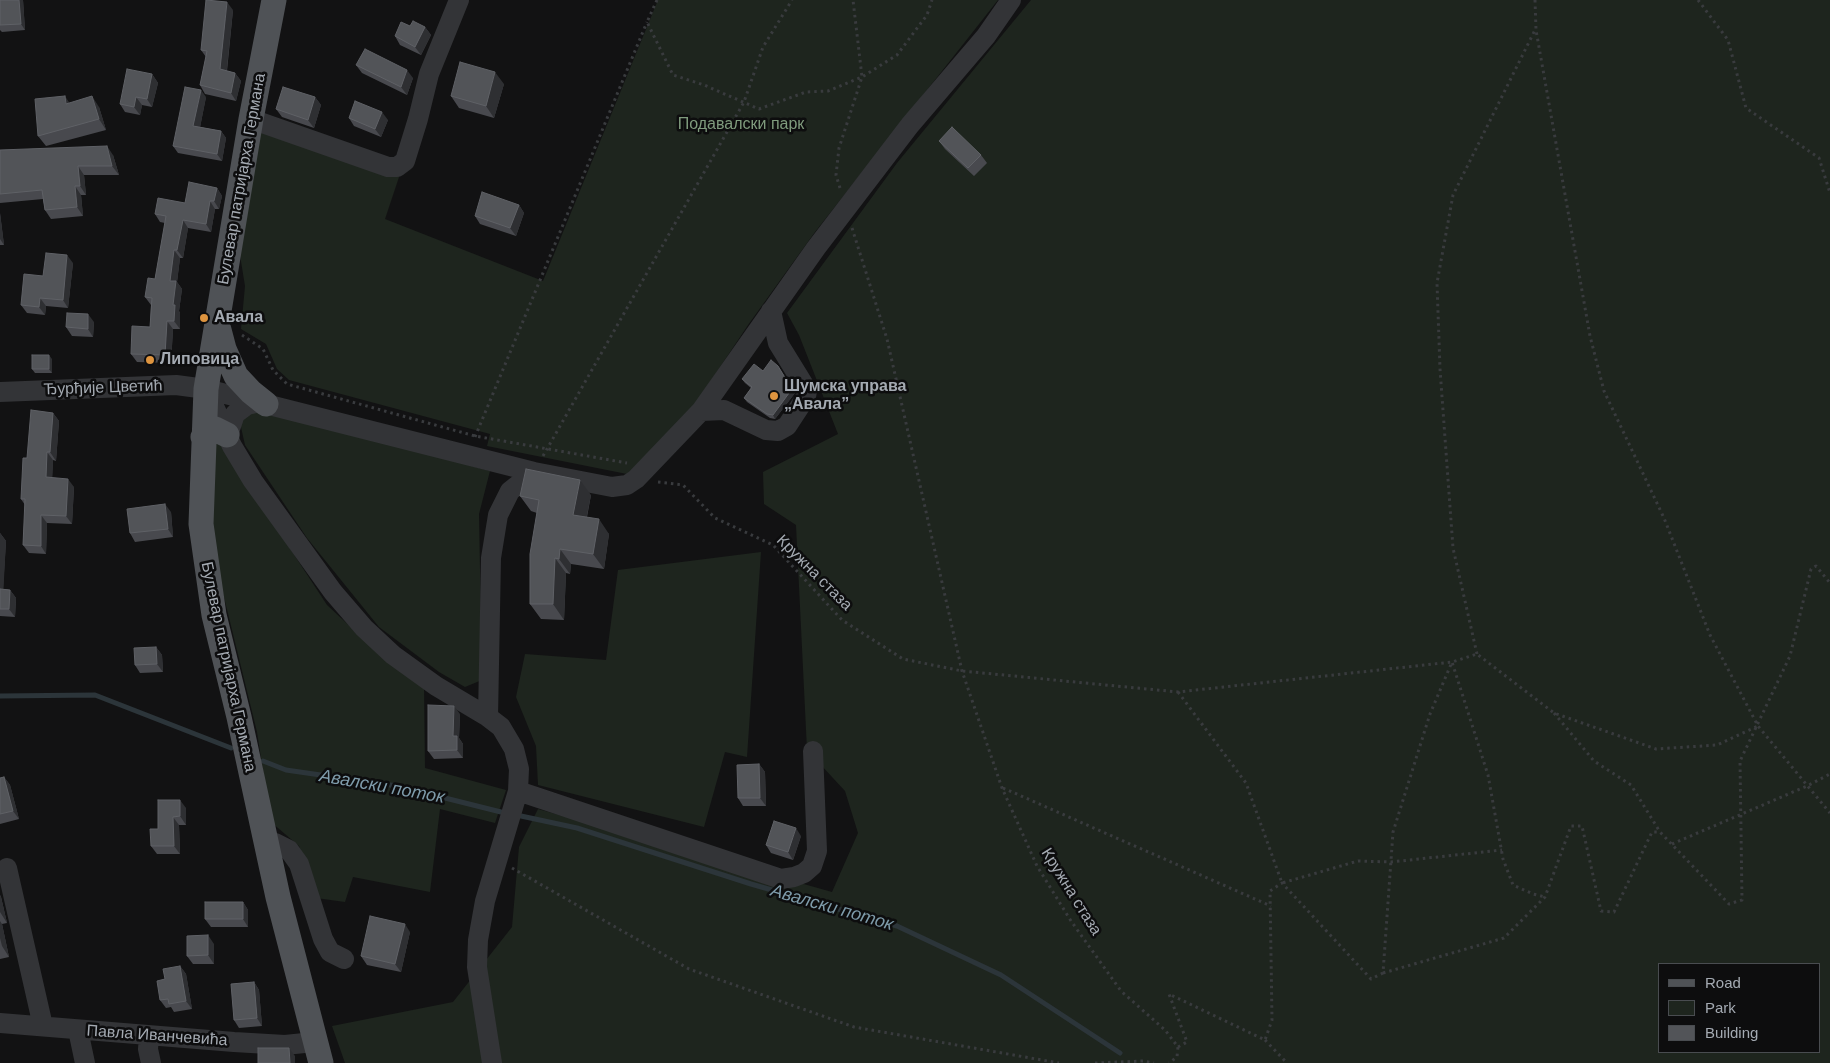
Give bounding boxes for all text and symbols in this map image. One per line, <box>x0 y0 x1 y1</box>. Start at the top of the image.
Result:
street label: Булевар патријарха Германа <box>214 72 270 286</box>
park label: Подавалски парк <box>678 115 804 135</box>
place label: Авала <box>214 308 263 328</box>
marker: Авала <box>198 312 210 324</box>
place label: Липовица <box>160 350 239 370</box>
marker: Липовица <box>144 354 156 366</box>
street label: Ђурђије Цветић <box>43 376 163 400</box>
place label: Шумска управа „Авала” <box>784 377 906 415</box>
marker: Шумска управа „Авала” <box>768 390 780 402</box>
street label: Кружна стаза <box>772 531 856 615</box>
street label: Булевар патријарха Германа <box>196 560 260 774</box>
water label: Авалски поток <box>318 765 446 809</box>
street label: Кружна стаза <box>1037 845 1105 939</box>
water label: Авалски поток <box>768 880 896 936</box>
legend <box>1658 963 1820 1053</box>
text: Road <box>1705 974 1741 991</box>
text: Park <box>1705 999 1736 1016</box>
street label: Павла Иванчевића <box>86 1021 228 1051</box>
text: Building <box>1705 1024 1758 1041</box>

